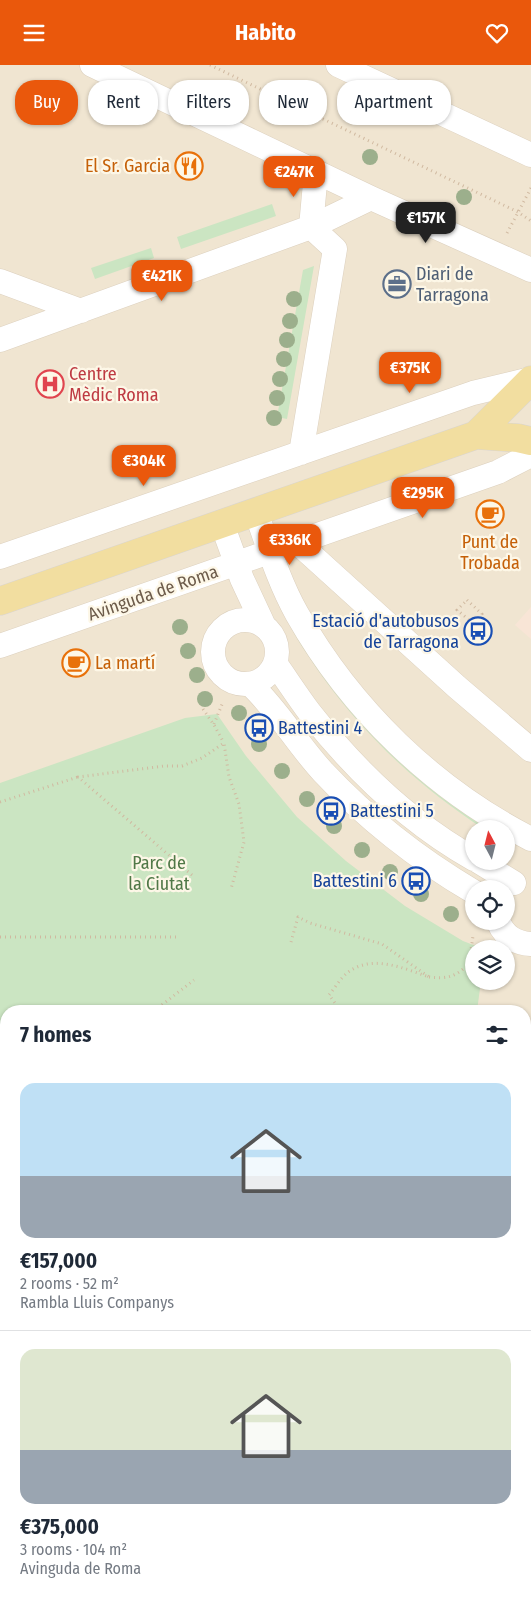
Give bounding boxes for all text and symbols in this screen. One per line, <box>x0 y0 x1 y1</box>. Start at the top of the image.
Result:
icon: menu <box>20 19 48 47</box>
text: Habito <box>235 19 296 46</box>
icon: heart <box>483 19 511 47</box>
chip: Buy <box>15 80 78 125</box>
chip: Rent <box>88 80 158 125</box>
chip: Filters <box>168 80 249 125</box>
chip: New <box>259 80 327 125</box>
chip: Apartment <box>337 80 451 125</box>
restaurant icon: El Sr. Garcia <box>174 151 204 181</box>
place label: El Sr. Garcia <box>85 155 170 177</box>
pin: €247K <box>259 155 329 198</box>
text: €247K <box>274 162 314 181</box>
pin: €157K <box>391 201 461 244</box>
text: €157K <box>407 208 445 227</box>
pin: €421K <box>127 259 197 302</box>
place label: Diari de Tarragona <box>416 263 489 306</box>
text: €421K <box>142 266 182 285</box>
office icon: Diari de Tarragona <box>382 269 412 299</box>
pin: €375K <box>375 351 445 394</box>
text: €375K <box>390 358 430 377</box>
place label: Centre Mèdic Roma <box>69 363 159 406</box>
hospital icon: Centre Mèdic Roma <box>35 369 65 399</box>
pin: €304K <box>109 445 179 487</box>
text: €304K <box>123 451 165 470</box>
pin: €295K <box>388 477 458 519</box>
text: €295K <box>402 483 444 502</box>
cafe icon: Punt de Trobada <box>475 499 505 529</box>
pin: €336K <box>255 523 325 566</box>
text: €336K <box>269 530 311 549</box>
place label: Punt de Trobada <box>460 531 520 574</box>
street label: Avinguda de Roma <box>85 560 221 626</box>
place label: Estació d'autobusos de Tarragona <box>312 610 459 653</box>
bus stop icon: Estació d'autobusos de Tarragona <box>463 616 493 646</box>
cafe icon: La martí <box>61 648 91 678</box>
place label: La martí <box>95 652 156 674</box>
bus stop icon: Battestini 4 <box>244 713 274 743</box>
place label: Battestini 4 <box>278 717 362 739</box>
bus stop icon: Battestini 5 <box>316 796 346 826</box>
place label: Battestini 5 <box>350 800 434 822</box>
north arrow <box>465 820 515 870</box>
map controls <box>465 820 515 990</box>
park label: Parc de la Ciutat <box>128 852 190 895</box>
bus stop icon: Battestini 6 <box>401 866 431 896</box>
place label: Battestini 6 <box>313 870 397 892</box>
button: locate <box>465 880 515 930</box>
button: layers <box>465 940 515 990</box>
icon: filters <box>483 1021 511 1049</box>
text: 7 homes <box>20 1022 91 1048</box>
icon: home <box>221 1116 311 1206</box>
text: €157,000 <box>20 1248 97 1274</box>
text: 2 rooms · 52 m² <box>20 1274 119 1293</box>
text: Rambla Lluis Companys <box>20 1293 174 1312</box>
icon: home <box>221 1381 311 1471</box>
text: €375,000 <box>20 1514 99 1540</box>
text: 3 rooms · 104 m² <box>20 1540 127 1559</box>
text: Avinguda de Roma <box>20 1559 141 1578</box>

